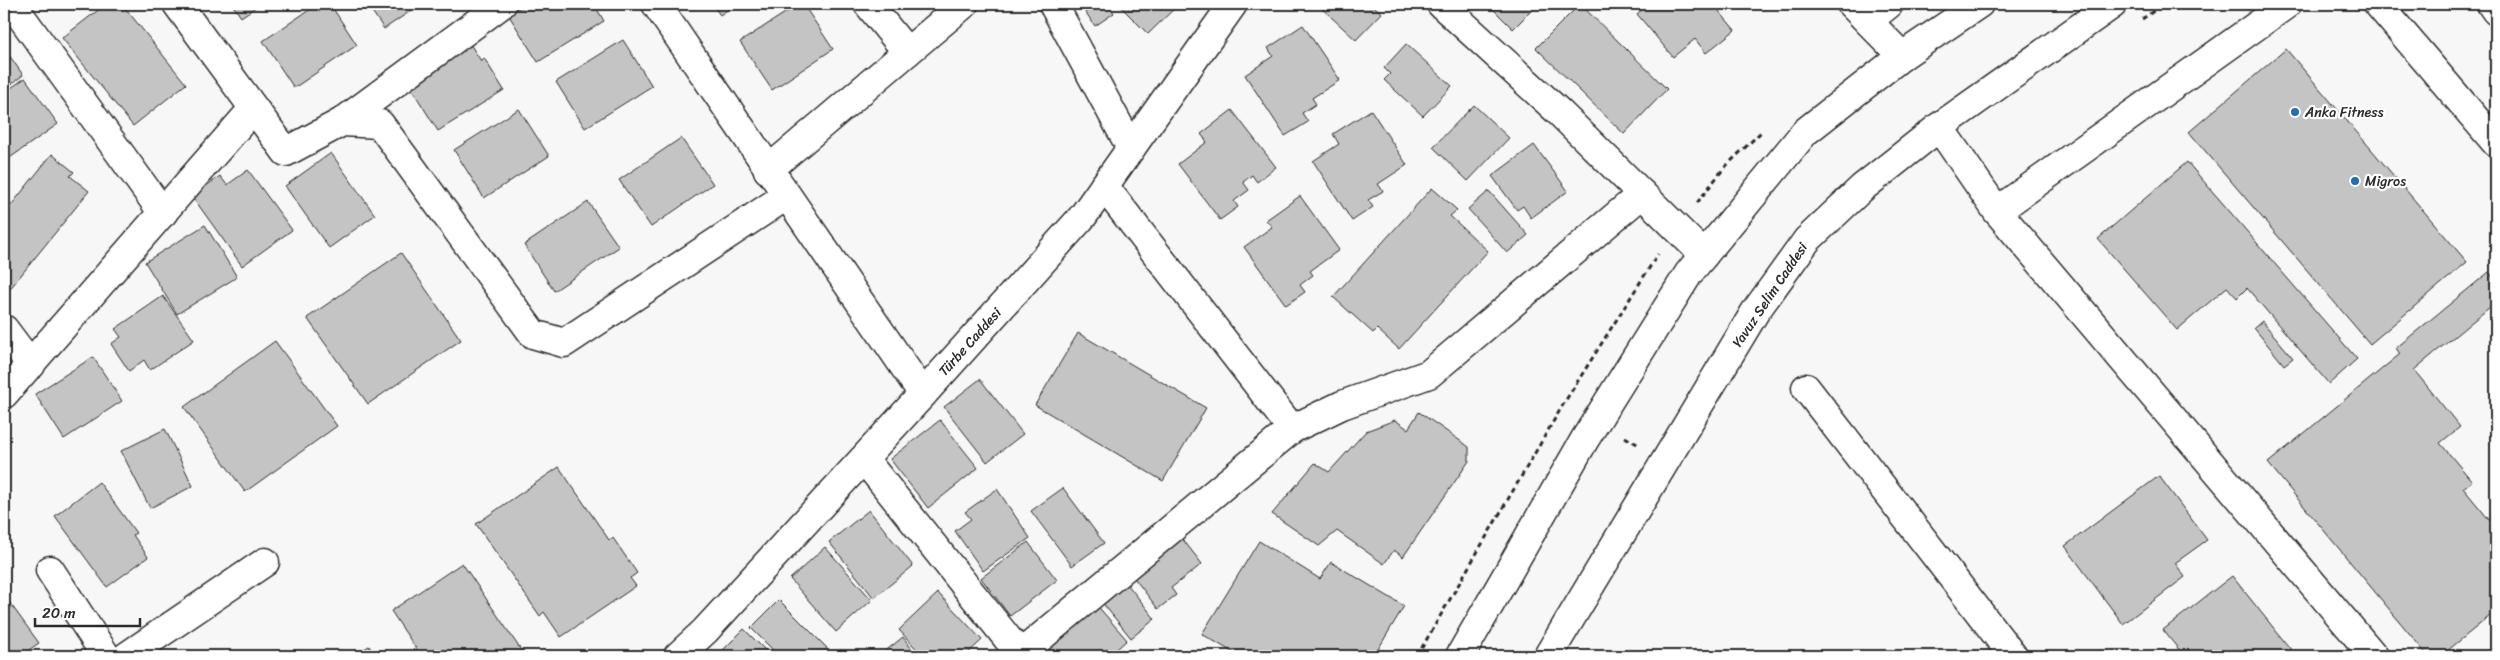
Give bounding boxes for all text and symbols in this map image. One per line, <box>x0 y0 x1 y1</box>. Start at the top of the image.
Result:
place label: Anka Fitness <box>2304 100 2384 125</box>
marker: Anka Fitness <box>2289 106 2301 118</box>
place label: Migros <box>2365 169 2406 194</box>
marker: Migros <box>2349 175 2361 187</box>
street label: Yavuz Selim Caddesi <box>1725 236 1815 353</box>
street label: Türbe Caddesi <box>932 301 1009 382</box>
scale bar <box>35 595 140 627</box>
text: 20 m <box>42 600 76 626</box>

